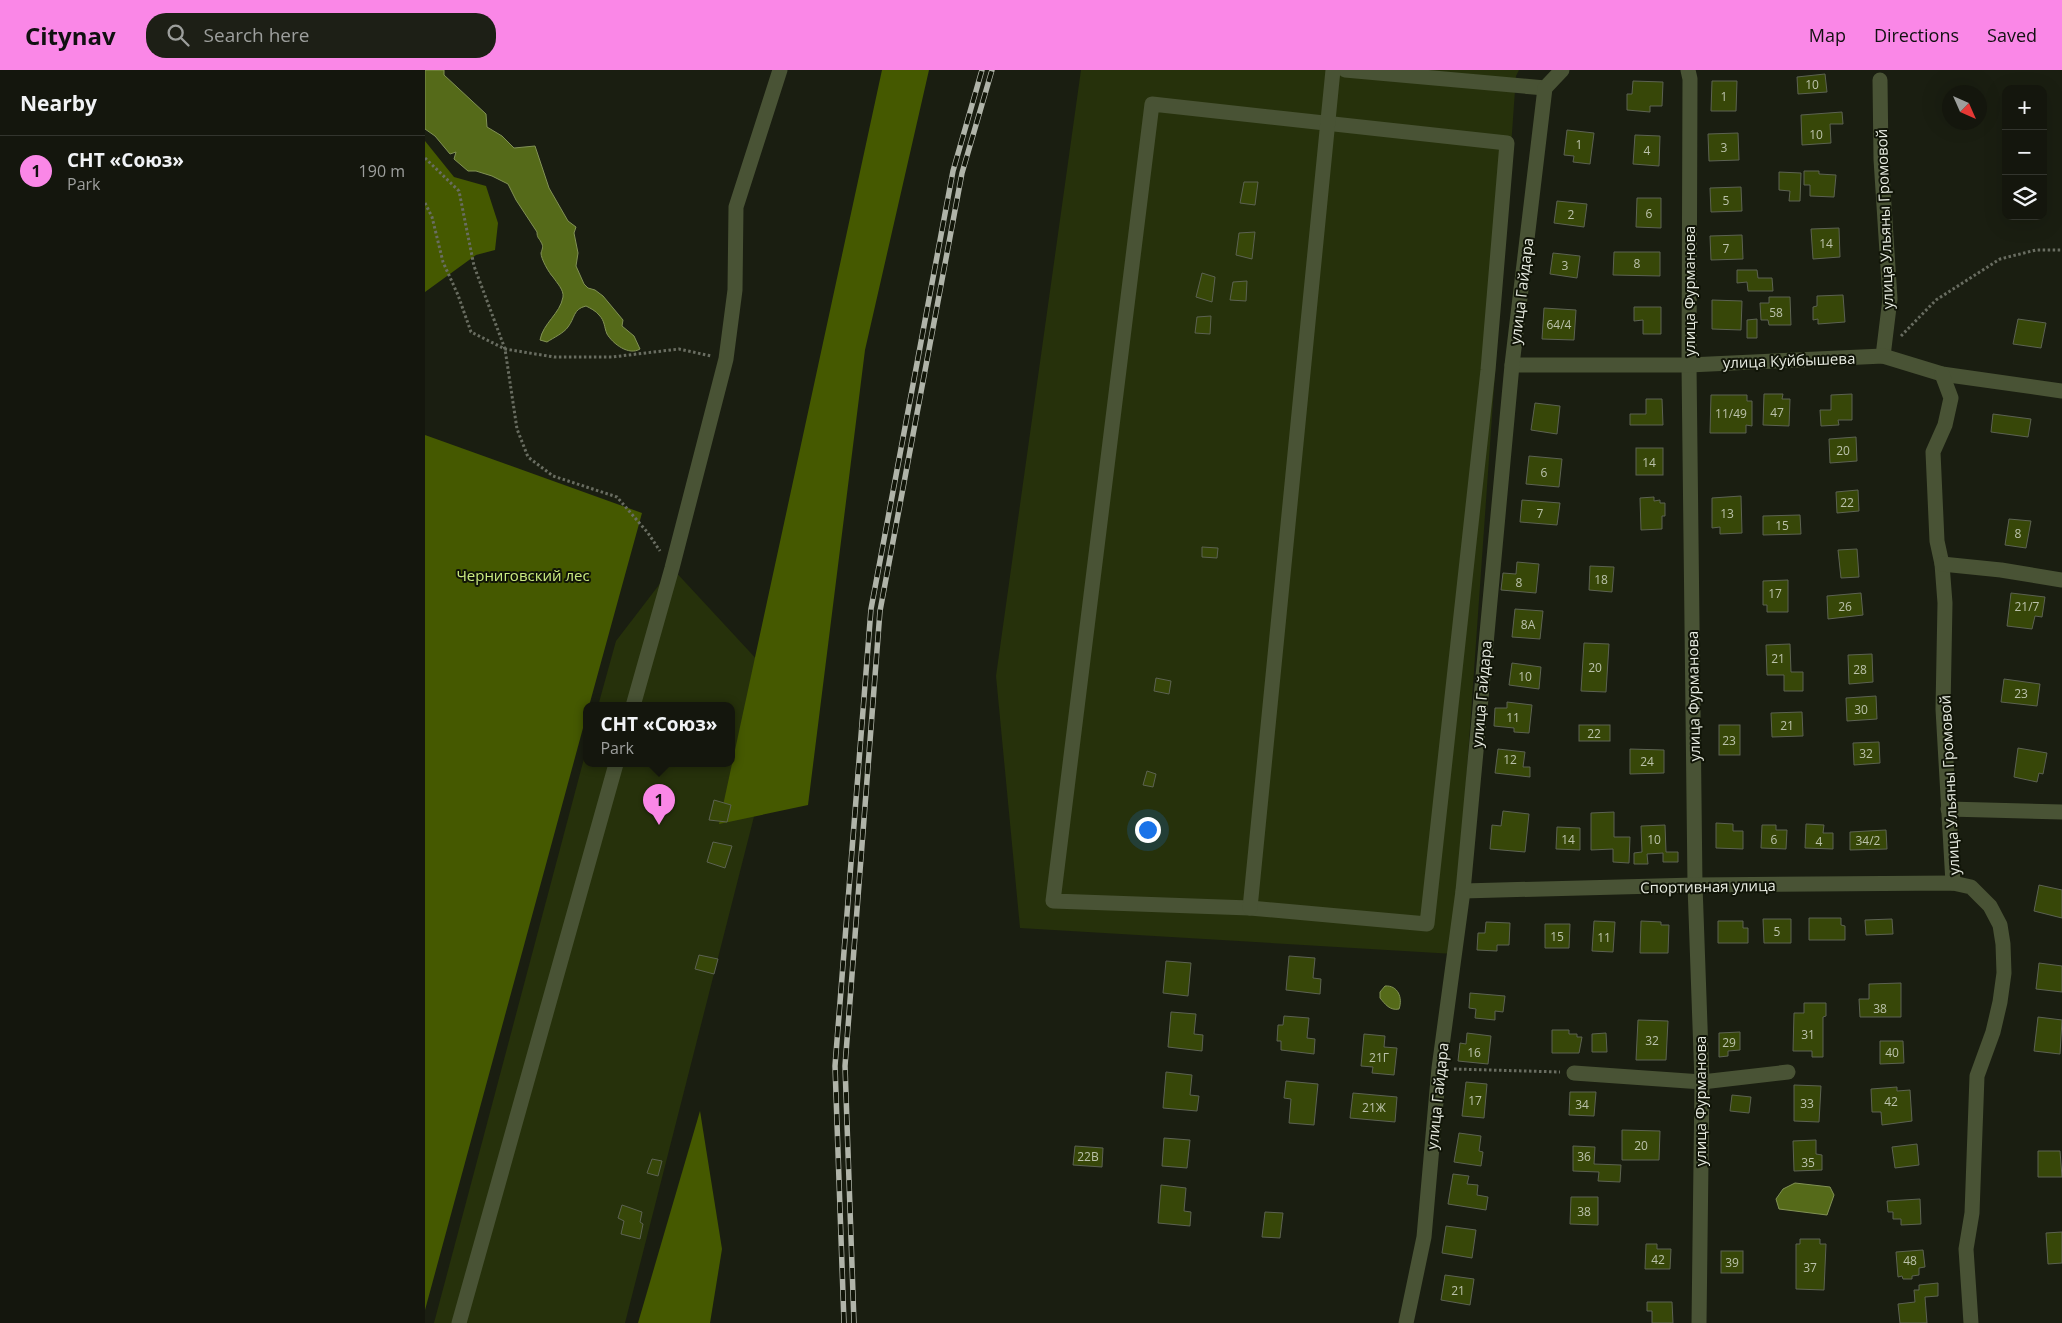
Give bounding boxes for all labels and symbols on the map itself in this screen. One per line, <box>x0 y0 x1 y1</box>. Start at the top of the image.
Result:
house number: 10 <box>1805 76 1819 93</box>
north arrow <box>1942 85 1987 130</box>
house number: 1 <box>1721 88 1727 105</box>
house number: 10 <box>1809 126 1823 143</box>
street label: улица Ульяны Громовой <box>1871 129 1897 309</box>
house number: 1 <box>1576 136 1582 153</box>
house number: 3 <box>1721 139 1728 156</box>
house number: 4 <box>1644 142 1651 159</box>
house number: 5 <box>1723 192 1730 209</box>
house number: 6 <box>1646 205 1653 222</box>
house number: 2 <box>1568 206 1575 223</box>
street label: улица Фурманова <box>1679 226 1699 356</box>
house number: 14 <box>1819 235 1833 252</box>
street label: улица Гайдара <box>1505 236 1537 346</box>
house number: 7 <box>1723 240 1730 257</box>
house number: 8 <box>1634 255 1641 272</box>
house number: 3 <box>1562 257 1569 274</box>
house number: 58 <box>1769 304 1783 321</box>
house number: 64/4 <box>1547 316 1572 333</box>
street label: улица Куйбышева <box>1722 348 1856 372</box>
house number: 47 <box>1770 404 1784 421</box>
house number: 11/49 <box>1715 405 1747 422</box>
house number: 20 <box>1836 442 1850 459</box>
house number: 14 <box>1642 454 1656 471</box>
house number: 6 <box>1541 464 1548 481</box>
house number: 22 <box>1840 494 1854 511</box>
house number: 7 <box>1537 505 1544 522</box>
house number: 13 <box>1720 505 1734 522</box>
house number: 15 <box>1775 517 1789 534</box>
house number: 8 <box>2015 525 2022 542</box>
park label: Черниговский лес <box>456 565 590 585</box>
house number: 18 <box>1594 571 1608 588</box>
house number: 8 <box>1516 574 1523 591</box>
house number: 17 <box>1768 585 1782 602</box>
house number: 26 <box>1838 598 1852 615</box>
house number: 21/7 <box>2015 598 2040 615</box>
house number: 8А <box>1521 616 1536 633</box>
street label: улица Фурманова <box>1682 630 1704 762</box>
street label: улица Гайдара <box>1466 640 1496 748</box>
house number: 21 <box>1771 650 1785 667</box>
house number: 20 <box>1588 659 1602 676</box>
house number: 28 <box>1853 661 1867 678</box>
house number: 10 <box>1518 668 1532 685</box>
house number: 23 <box>2014 685 2028 702</box>
street label: улица Ульяны Громовой <box>1934 694 1964 876</box>
house number: 30 <box>1854 701 1868 718</box>
house number: 11 <box>1506 709 1520 726</box>
house number: 21 <box>1780 717 1794 734</box>
house number: 22 <box>1587 725 1601 742</box>
house number: 23 <box>1722 732 1736 749</box>
house number: 32 <box>1859 745 1873 762</box>
house number: 12 <box>1503 751 1517 768</box>
house number: 24 <box>1640 753 1654 770</box>
pin: 1 <box>643 784 675 825</box>
your location <box>1135 817 1161 843</box>
house number: 14 <box>1561 831 1575 848</box>
house number: 10 <box>1647 831 1661 848</box>
house number: 6 <box>1771 831 1778 848</box>
house number: 34/2 <box>1856 832 1881 849</box>
house number: 4 <box>1816 833 1823 850</box>
street label: Спортивная улица <box>1640 875 1776 897</box>
house number: 5 <box>1774 923 1781 940</box>
house number: 15 <box>1550 928 1564 945</box>
house number: 11 <box>1597 929 1611 946</box>
house number: 38 <box>1873 1000 1887 1017</box>
house number: 31 <box>1801 1026 1815 1043</box>
house number: 32 <box>1645 1032 1659 1049</box>
house number: 29 <box>1722 1034 1736 1051</box>
street label: улица Фурманова <box>1690 1036 1710 1166</box>
street label: улица Гайдара <box>1421 1042 1453 1150</box>
house number: 16 <box>1467 1044 1481 1061</box>
house number: 40 <box>1885 1044 1899 1061</box>
house number: 21Г <box>1369 1049 1389 1066</box>
house number: 17 <box>1468 1092 1482 1109</box>
house number: 42 <box>1884 1093 1898 1110</box>
house number: 33 <box>1800 1095 1814 1112</box>
house number: 34 <box>1575 1096 1589 1113</box>
house number: 21Ж <box>1362 1099 1387 1116</box>
house number: 20 <box>1634 1137 1648 1154</box>
house number: 22В <box>1077 1148 1099 1165</box>
house number: 36 <box>1577 1148 1591 1165</box>
house number: 35 <box>1801 1154 1815 1171</box>
house number: 38 <box>1577 1203 1591 1220</box>
house number: 42 <box>1651 1251 1665 1268</box>
house number: 48 <box>1903 1252 1917 1269</box>
house number: 39 <box>1725 1254 1739 1271</box>
house number: 37 <box>1803 1259 1817 1276</box>
house number: 21 <box>1451 1282 1465 1299</box>

